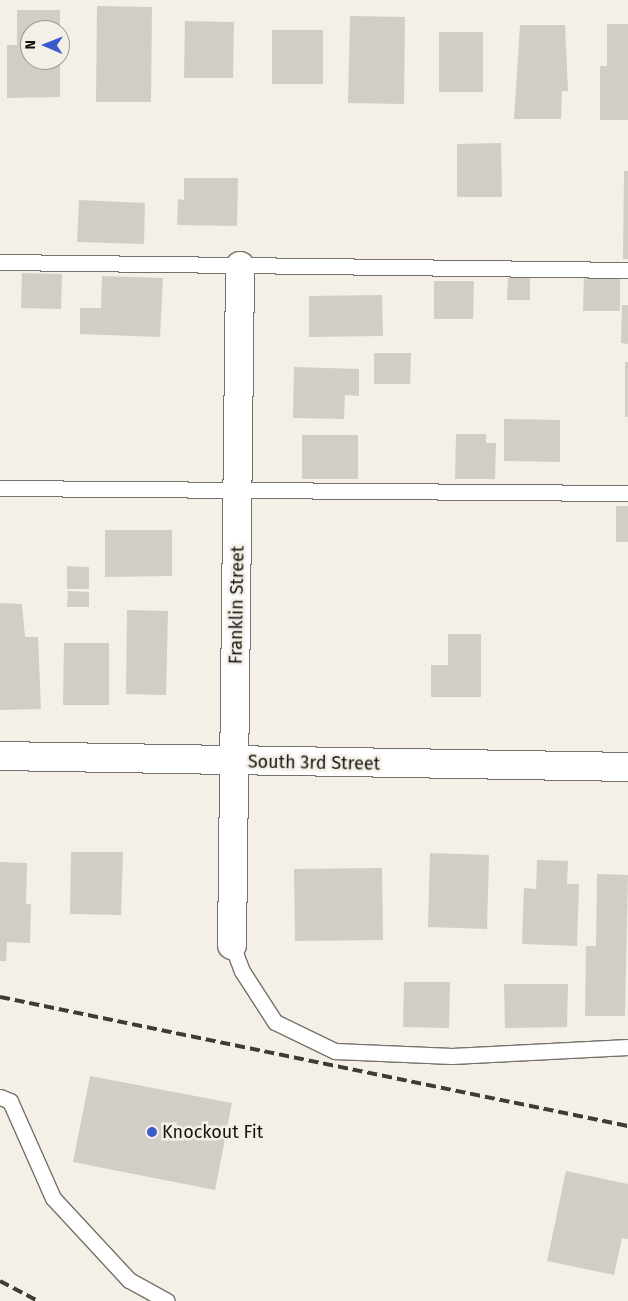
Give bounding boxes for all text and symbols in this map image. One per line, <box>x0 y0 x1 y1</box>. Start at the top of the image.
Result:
north arrow <box>20 20 70 70</box>
text: N <box>22 40 39 50</box>
street label: Franklin Street <box>225 546 249 664</box>
street label: South 3rd Street <box>248 751 380 775</box>
place label: Knockout Fit <box>162 1121 263 1143</box>
marker: Knockout Fit <box>146 1126 158 1138</box>

